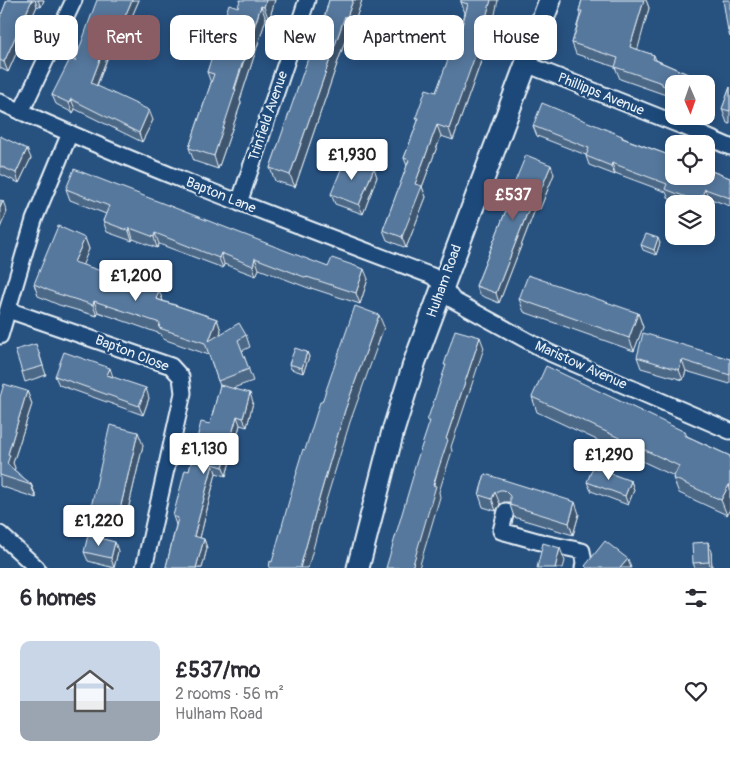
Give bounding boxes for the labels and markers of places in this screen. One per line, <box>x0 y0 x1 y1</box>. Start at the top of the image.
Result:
pin: £1,930 <box>311 138 393 181</box>
pin: £537 <box>483 178 543 221</box>
pin: £1,200 <box>95 260 177 302</box>
pin: £1,130 <box>163 432 245 475</box>
pin: £1,290 <box>568 438 650 481</box>
pin: £1,220 <box>58 504 140 547</box>

